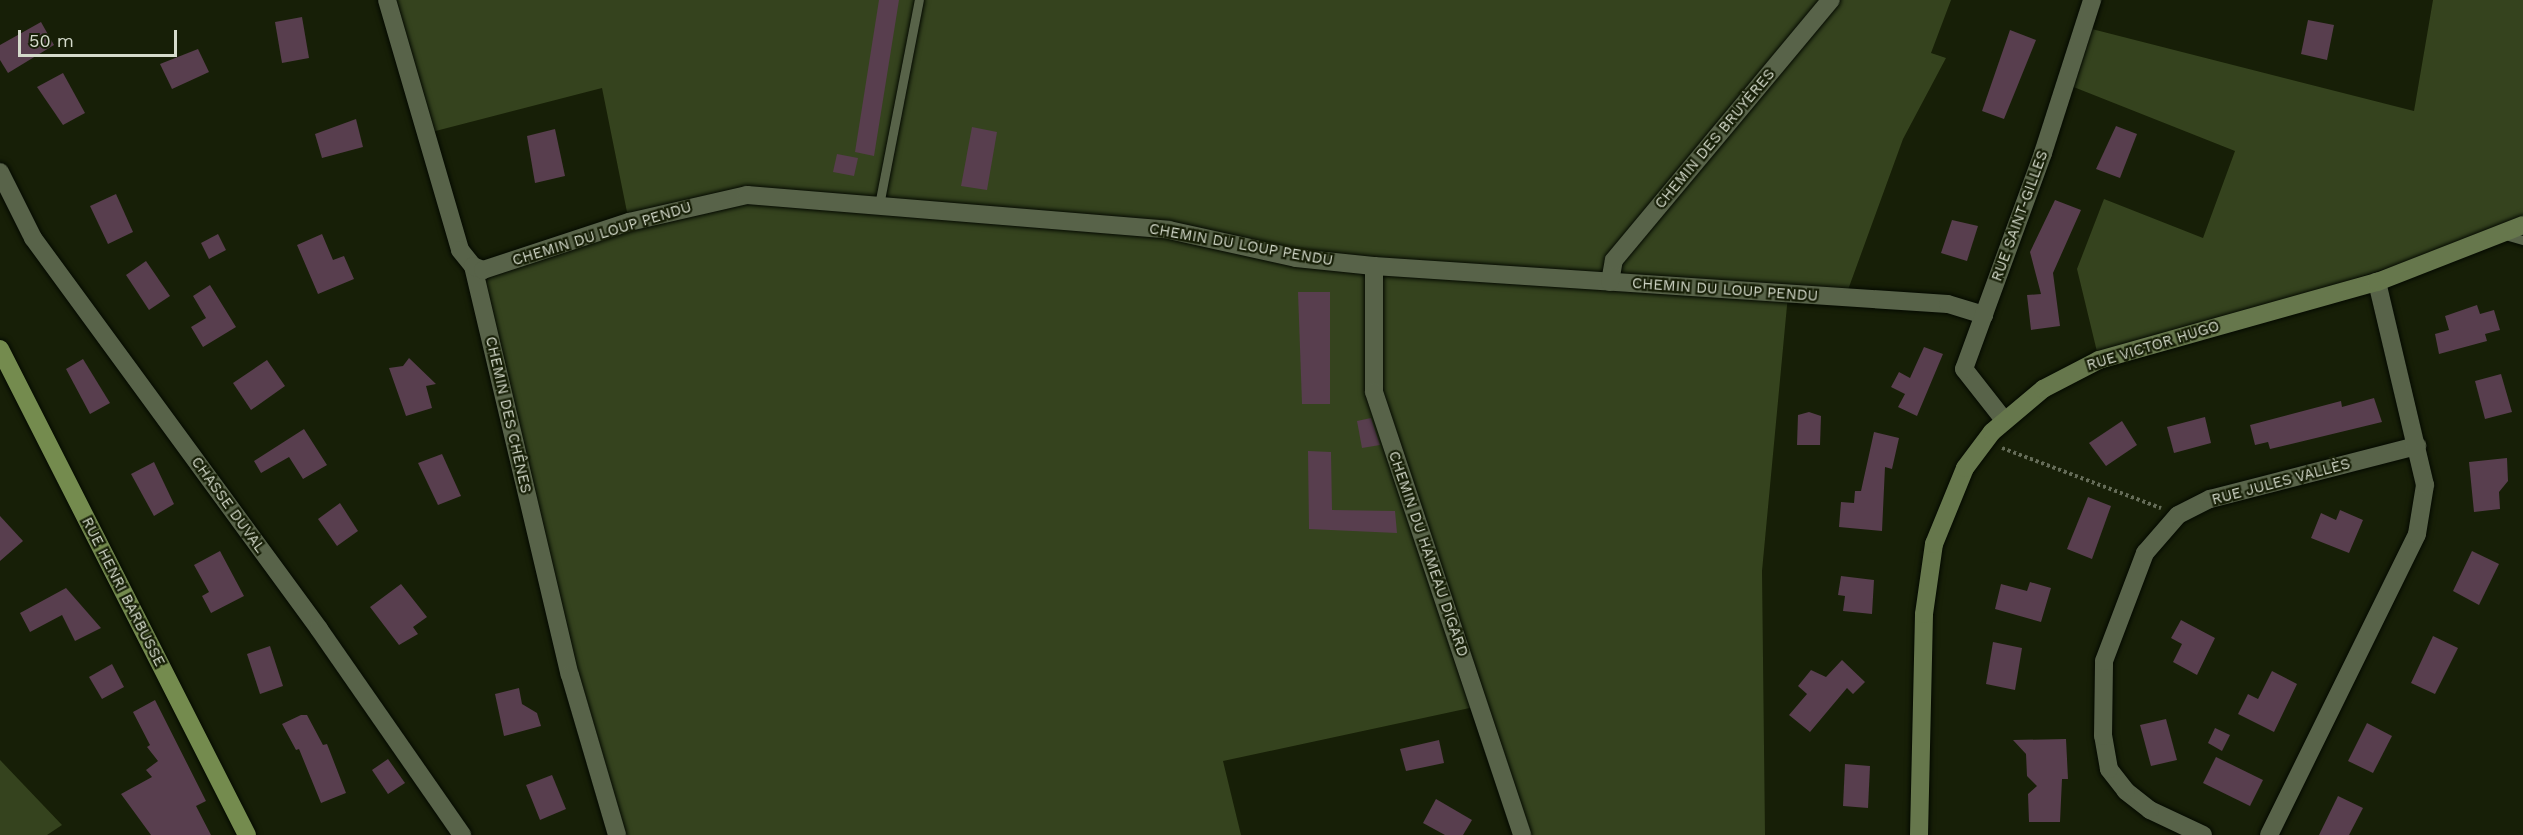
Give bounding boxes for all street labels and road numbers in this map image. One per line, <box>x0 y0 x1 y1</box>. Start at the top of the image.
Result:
street label: CHEMIN DES BRUYÈRES <box>1651 66 1779 212</box>
street label: RUE SAINT-GILLES <box>1988 148 2052 284</box>
street label: CHEMIN DU LOUP PENDU <box>510 198 694 270</box>
street label: CHEMIN DU LOUP PENDU <box>1148 220 1334 270</box>
street label: CHEMIN DU LOUP PENDU <box>1631 275 1819 305</box>
street label: RUE VICTOR HUGO <box>2084 317 2222 375</box>
street label: CHEMIN DES CHÊNES <box>481 335 535 495</box>
street label: CHEMIN DU HAMEAU DIGARD <box>1384 449 1472 659</box>
street label: CHASSE DUVAL <box>187 454 269 556</box>
street label: RUE JULES VALLÈS <box>2209 455 2353 509</box>
street label: RUE HENRI BARBUSSE <box>77 514 169 670</box>

